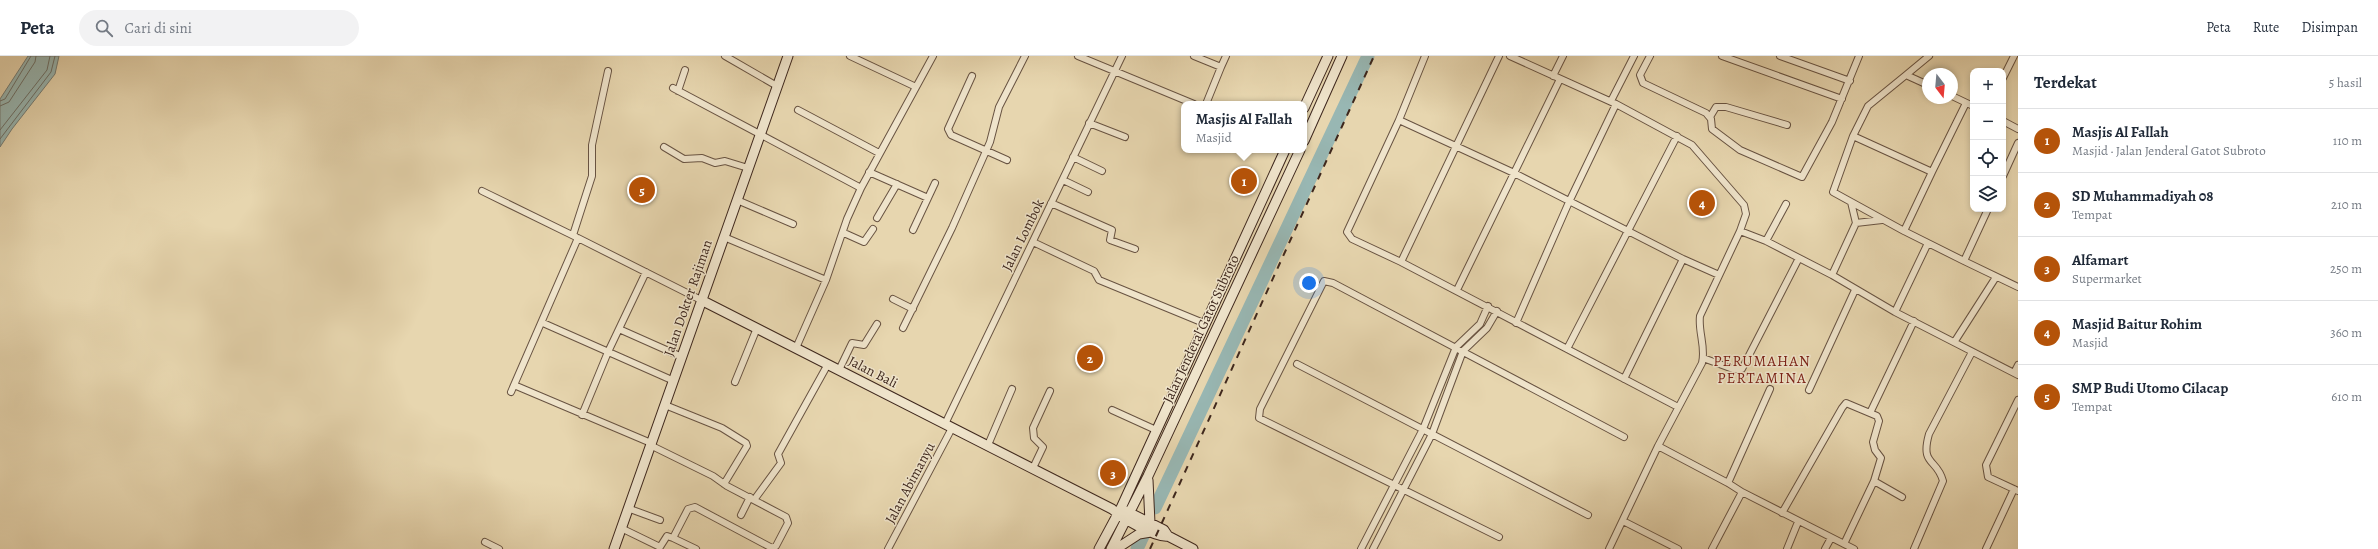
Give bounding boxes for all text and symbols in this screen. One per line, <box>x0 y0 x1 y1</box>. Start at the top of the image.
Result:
search box <box>79 10 359 46</box>
text: Peta <box>20 15 55 41</box>
icon: search <box>93 17 115 39</box>
text: Cari di sini <box>125 18 192 38</box>
text: Peta <box>2206 18 2231 37</box>
text: Rute <box>2253 18 2279 37</box>
text: Disimpan <box>2301 18 2358 37</box>
north arrow <box>1922 68 1958 104</box>
map controls <box>1970 68 2006 212</box>
button: + <box>1970 68 2006 104</box>
text: Terdekat <box>2034 71 2097 94</box>
text: 5 hasil <box>2329 74 2362 91</box>
popup <box>1181 101 1307 153</box>
button: − <box>1970 104 2006 140</box>
text: Masjis Al Fallah <box>1196 109 1292 129</box>
text: Masjis Al Fallah <box>2072 122 2169 142</box>
text: Masjid <box>1196 129 1232 146</box>
text: 1 <box>2045 132 2049 149</box>
text: 110 m <box>2333 132 2362 149</box>
button: locate <box>1970 140 2006 176</box>
text: Masjid · Jalan Jenderal Gatot Subroto <box>2072 142 2266 159</box>
pin: 1 <box>1231 166 1257 196</box>
pin: 5 <box>629 175 655 205</box>
button: layers <box>1970 176 2006 212</box>
text: SD Muhammadiyah 08 <box>2072 186 2213 206</box>
pin: 4 <box>1689 188 1715 218</box>
street label: Jalan Lombok <box>997 196 1049 274</box>
text: 2 <box>2044 196 2050 213</box>
text: 210 m <box>2331 196 2362 213</box>
text: Tempat <box>2072 206 2112 223</box>
street label: Jalan Dokter Rajiman <box>659 237 717 359</box>
text: Alfamart <box>2072 250 2128 270</box>
street label: Jalan Jenderal Gatot Subroto <box>1158 252 1244 406</box>
text: 3 <box>2044 260 2050 277</box>
text: 250 m <box>2330 260 2362 277</box>
text: Supermarket <box>2072 270 2142 287</box>
your location <box>1299 273 1319 293</box>
text: Masjid Baitur Rohim <box>2072 314 2202 334</box>
text: 4 <box>2044 324 2050 341</box>
text: 360 m <box>2330 324 2362 341</box>
text: Masjid <box>2072 334 2108 351</box>
pin: 2 <box>1077 343 1103 373</box>
street label: Jalan Bali <box>845 351 901 393</box>
district label: PERUMAHAN PERTAMINA <box>1713 351 1811 388</box>
text: SMP Budi Utomo Cilacap <box>2072 378 2228 398</box>
text: 5 <box>2044 388 2050 405</box>
text: 610 m <box>2331 388 2362 405</box>
text: Tempat <box>2072 398 2112 415</box>
street label: Jalan Abimanyu <box>881 439 940 527</box>
pin: 3 <box>1100 458 1126 488</box>

